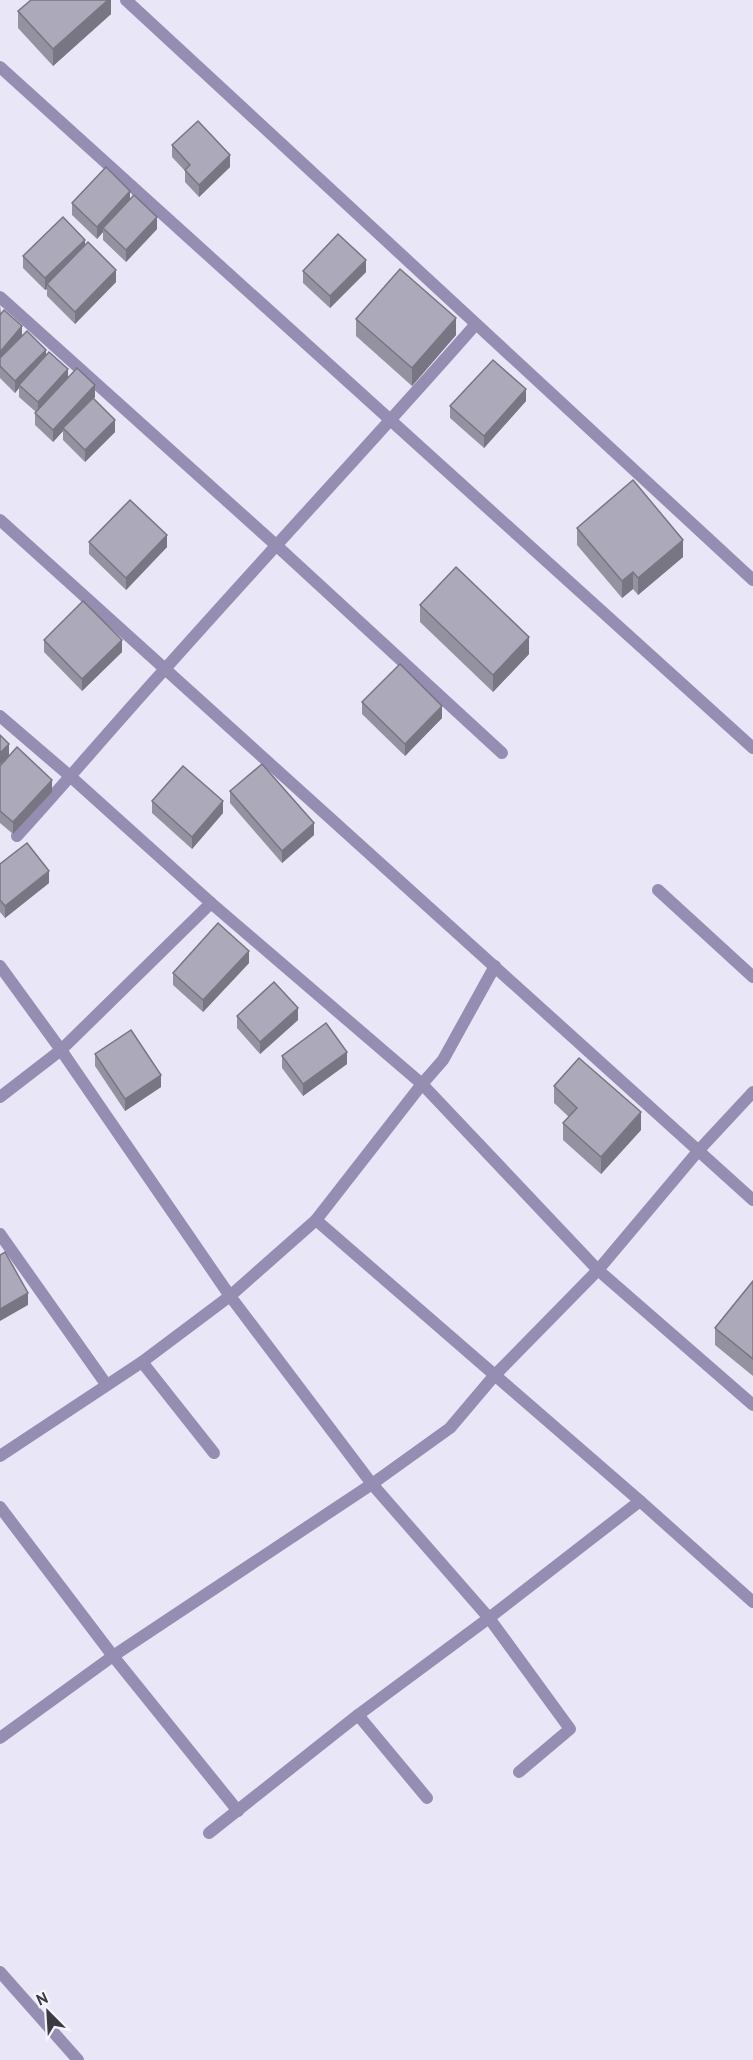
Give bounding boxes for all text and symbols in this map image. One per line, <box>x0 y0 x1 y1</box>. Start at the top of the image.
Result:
north arrow <box>18 1982 78 2042</box>
text: N <box>33 1987 51 2010</box>

